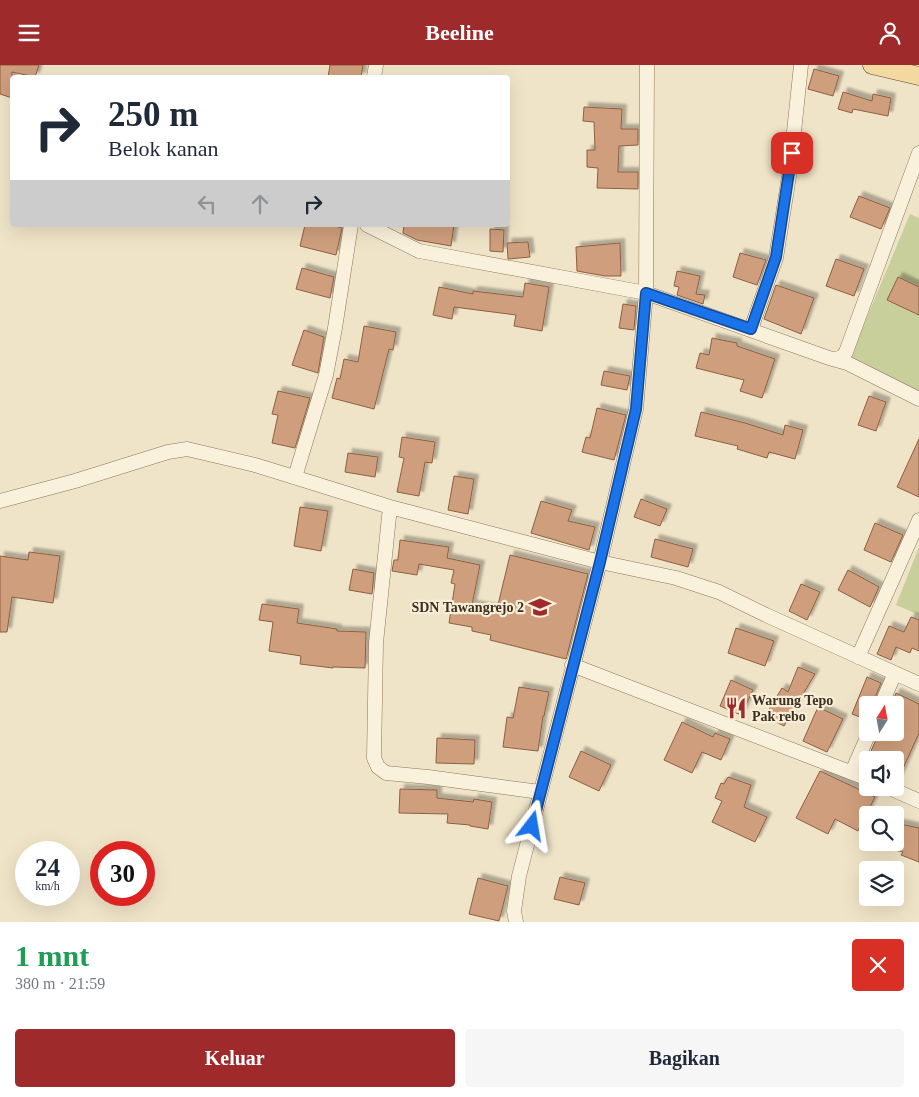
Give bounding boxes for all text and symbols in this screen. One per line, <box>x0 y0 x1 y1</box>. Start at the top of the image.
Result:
icon: menu <box>15 19 43 47</box>
icon: person <box>876 19 904 47</box>
text: Beeline <box>425 20 494 45</box>
icon: right <box>25 95 90 160</box>
text: 250 m <box>108 95 198 134</box>
pin <box>771 132 813 174</box>
text: Belok kanan <box>108 136 219 161</box>
icon: arrive <box>778 139 806 167</box>
icon: left <box>193 190 221 218</box>
icon: ahead <box>246 190 274 218</box>
icon: right <box>299 190 327 218</box>
school or university icon: SDN Tawangrejo 2 <box>527 594 553 620</box>
place label: SDN Tawangrejo 2 <box>411 600 524 615</box>
place label: Warung Tepo Pak rebo <box>752 693 833 724</box>
restaurant icon: Warung Tepo Pak rebo <box>723 695 749 721</box>
north arrow <box>859 696 904 741</box>
map controls <box>859 696 904 906</box>
button: sound <box>859 751 904 796</box>
position arrow <box>505 799 557 851</box>
button: search <box>859 806 904 851</box>
speed limit sign: 30 <box>90 841 155 906</box>
text: 24 <box>35 854 60 881</box>
button: layers <box>859 861 904 906</box>
text: km/h <box>35 879 60 893</box>
text: 1 mnt <box>15 939 89 972</box>
button: close <box>852 939 904 991</box>
text: 380 m · 21:59 <box>15 975 105 992</box>
button: Keluar <box>15 1029 455 1087</box>
button: Bagikan <box>465 1029 904 1087</box>

